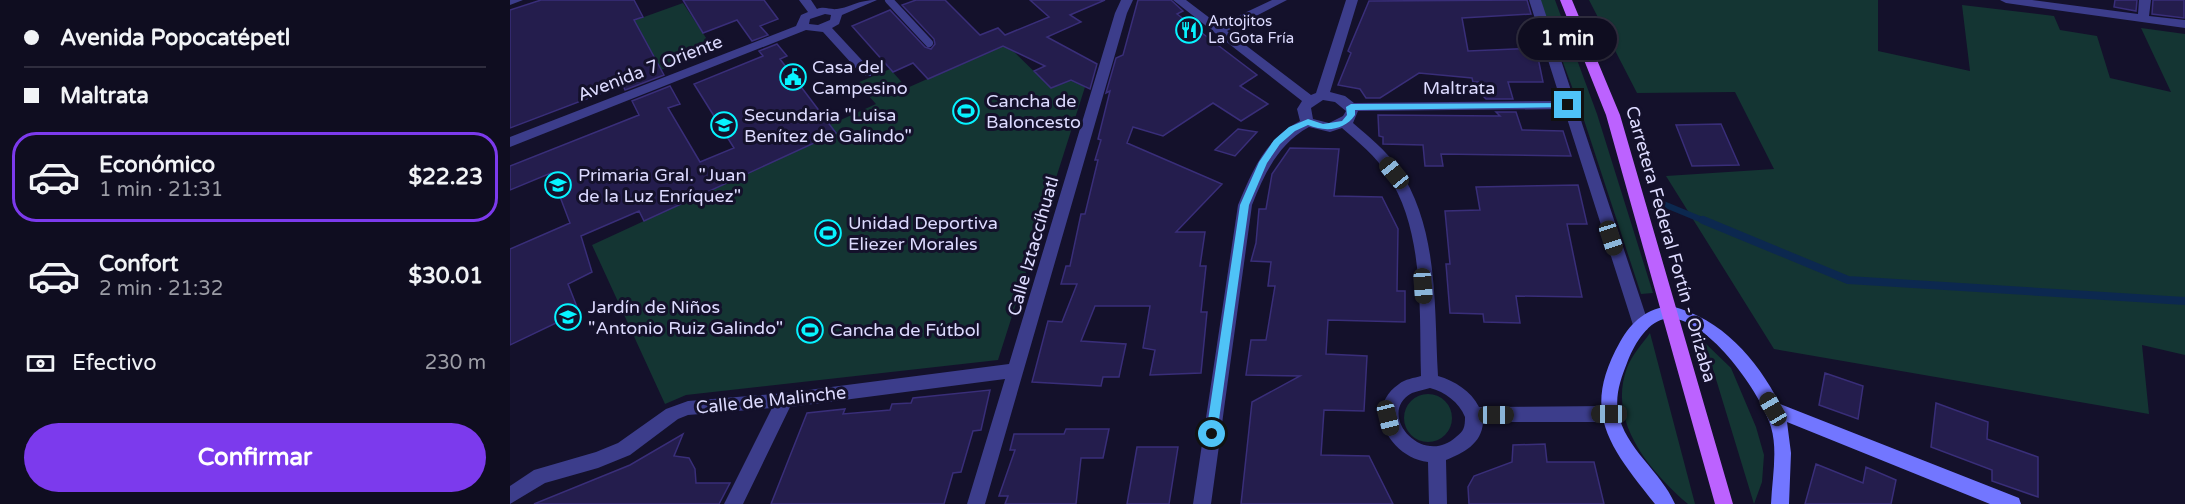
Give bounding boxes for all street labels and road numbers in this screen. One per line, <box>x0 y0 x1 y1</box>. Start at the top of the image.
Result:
street label: Avenida 7 Oriente <box>574 30 726 106</box>
street label: Maltrata <box>1423 77 1495 99</box>
street label: Carretera Federal Fortín - Orizaba <box>1621 103 1721 385</box>
street label: Calle Iztaccíhuatl <box>1003 174 1063 318</box>
street label: Calle de Malinche <box>695 381 847 419</box>

